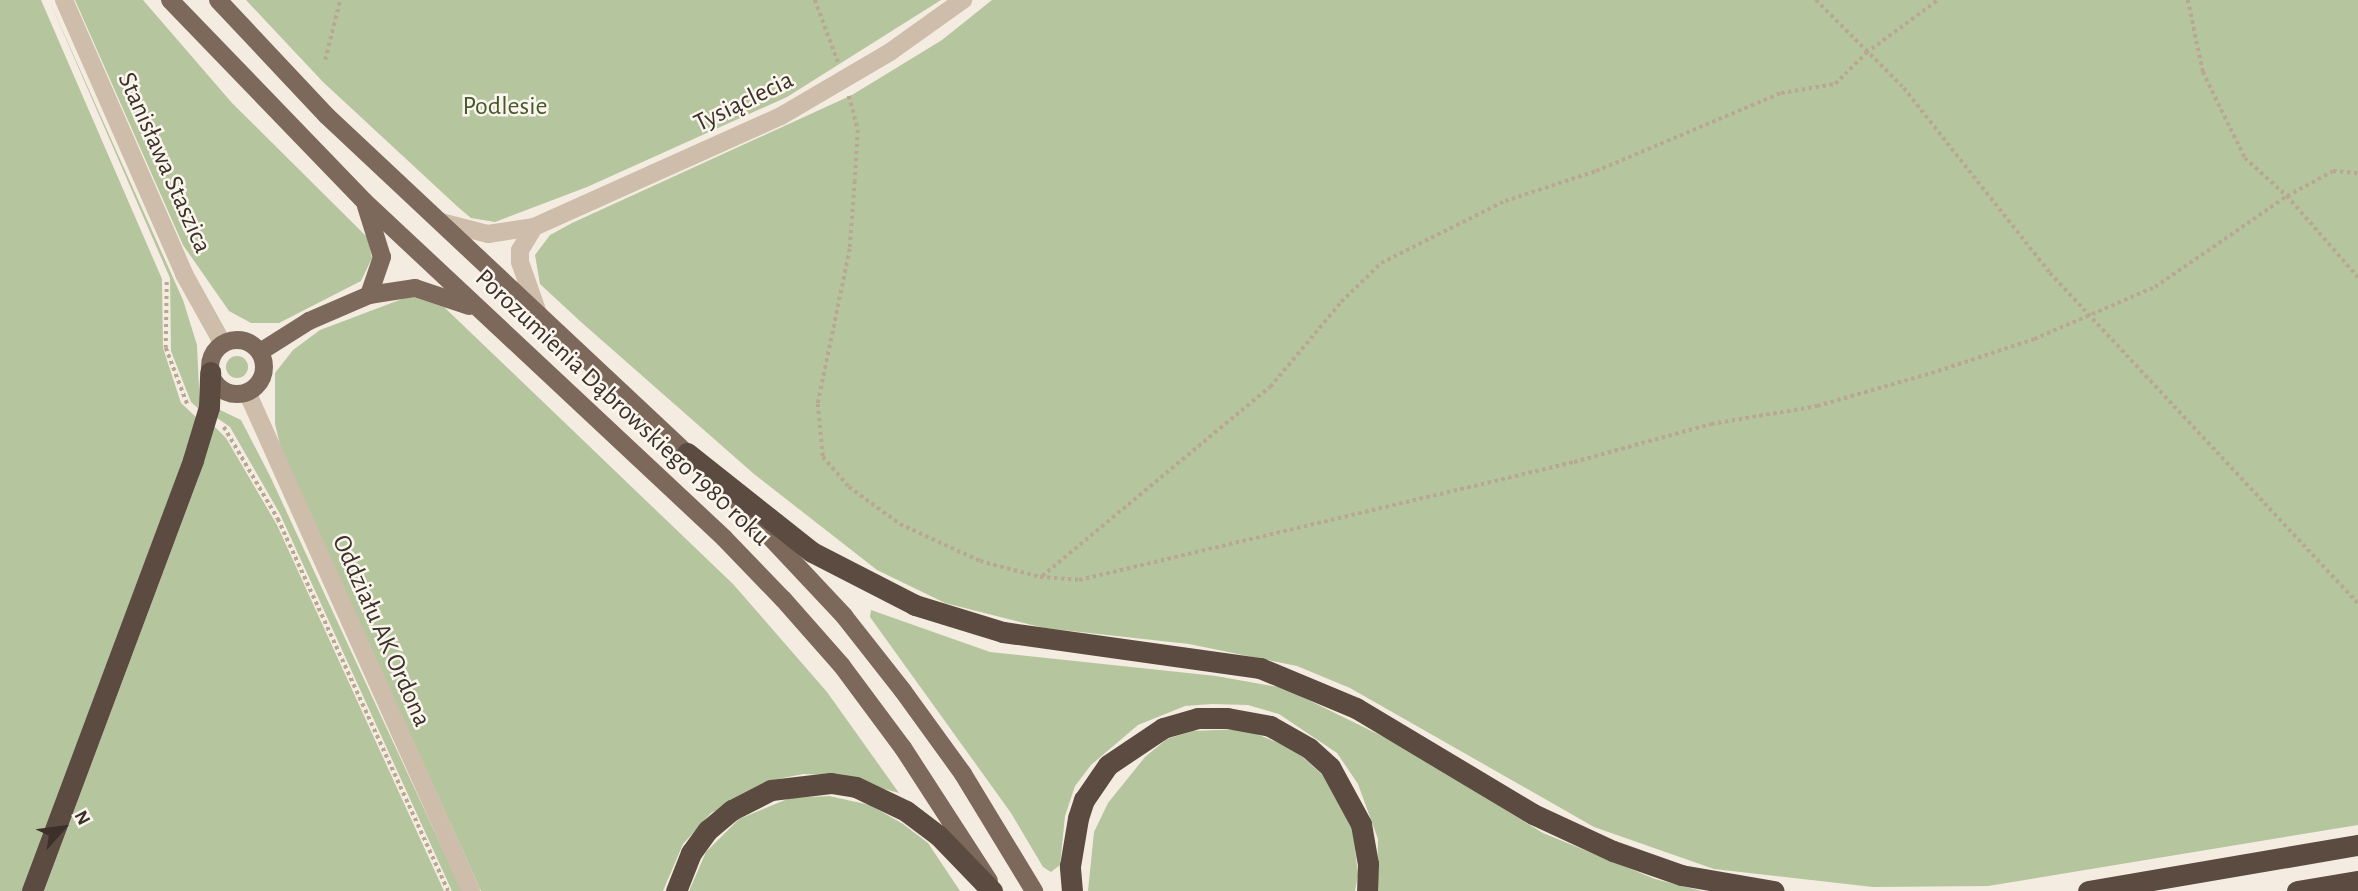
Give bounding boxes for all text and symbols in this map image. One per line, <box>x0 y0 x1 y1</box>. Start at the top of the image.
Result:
street label: Tysiąclecia <box>689 65 799 139</box>
street label: Stanisława Staszica <box>110 68 218 258</box>
park label: Podlesie <box>463 91 547 123</box>
street label: Porozumienia Dąbrowskiego 1980 roku <box>468 263 776 553</box>
street label: Oddziału AK Ordona <box>325 530 437 732</box>
north arrow <box>28 793 98 863</box>
text: N <box>70 808 93 828</box>

